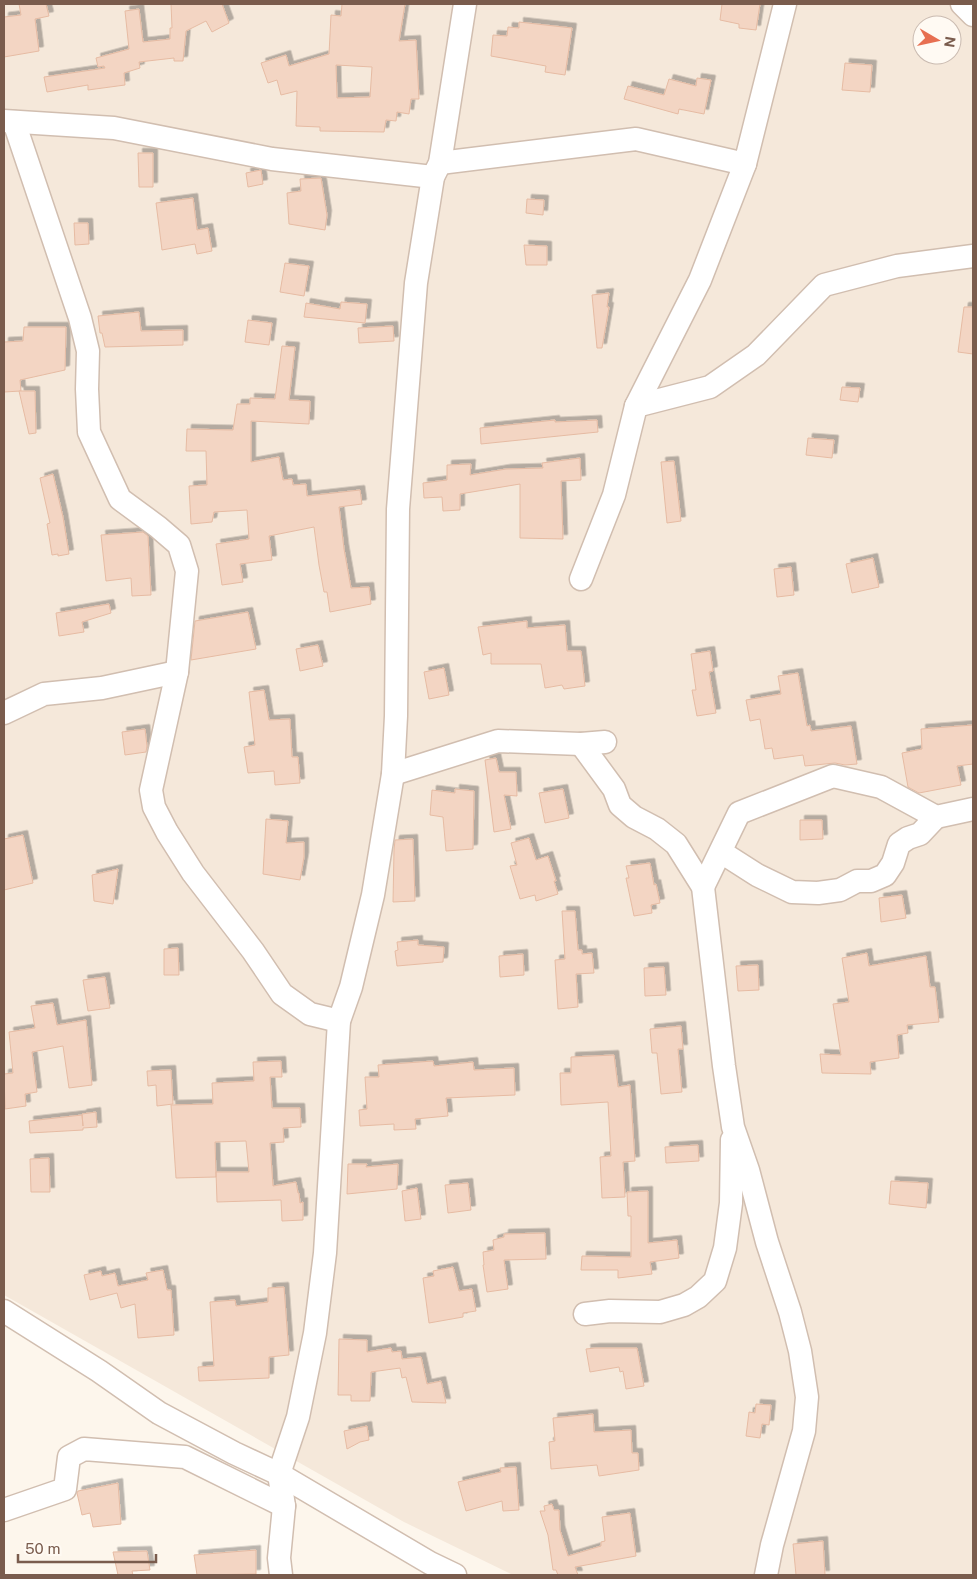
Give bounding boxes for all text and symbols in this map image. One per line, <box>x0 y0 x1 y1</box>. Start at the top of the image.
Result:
north arrow <box>912 15 962 65</box>
text: N <box>941 35 959 49</box>
scale bar <box>18 1532 155 1564</box>
text: 50 m <box>25 1540 60 1557</box>

